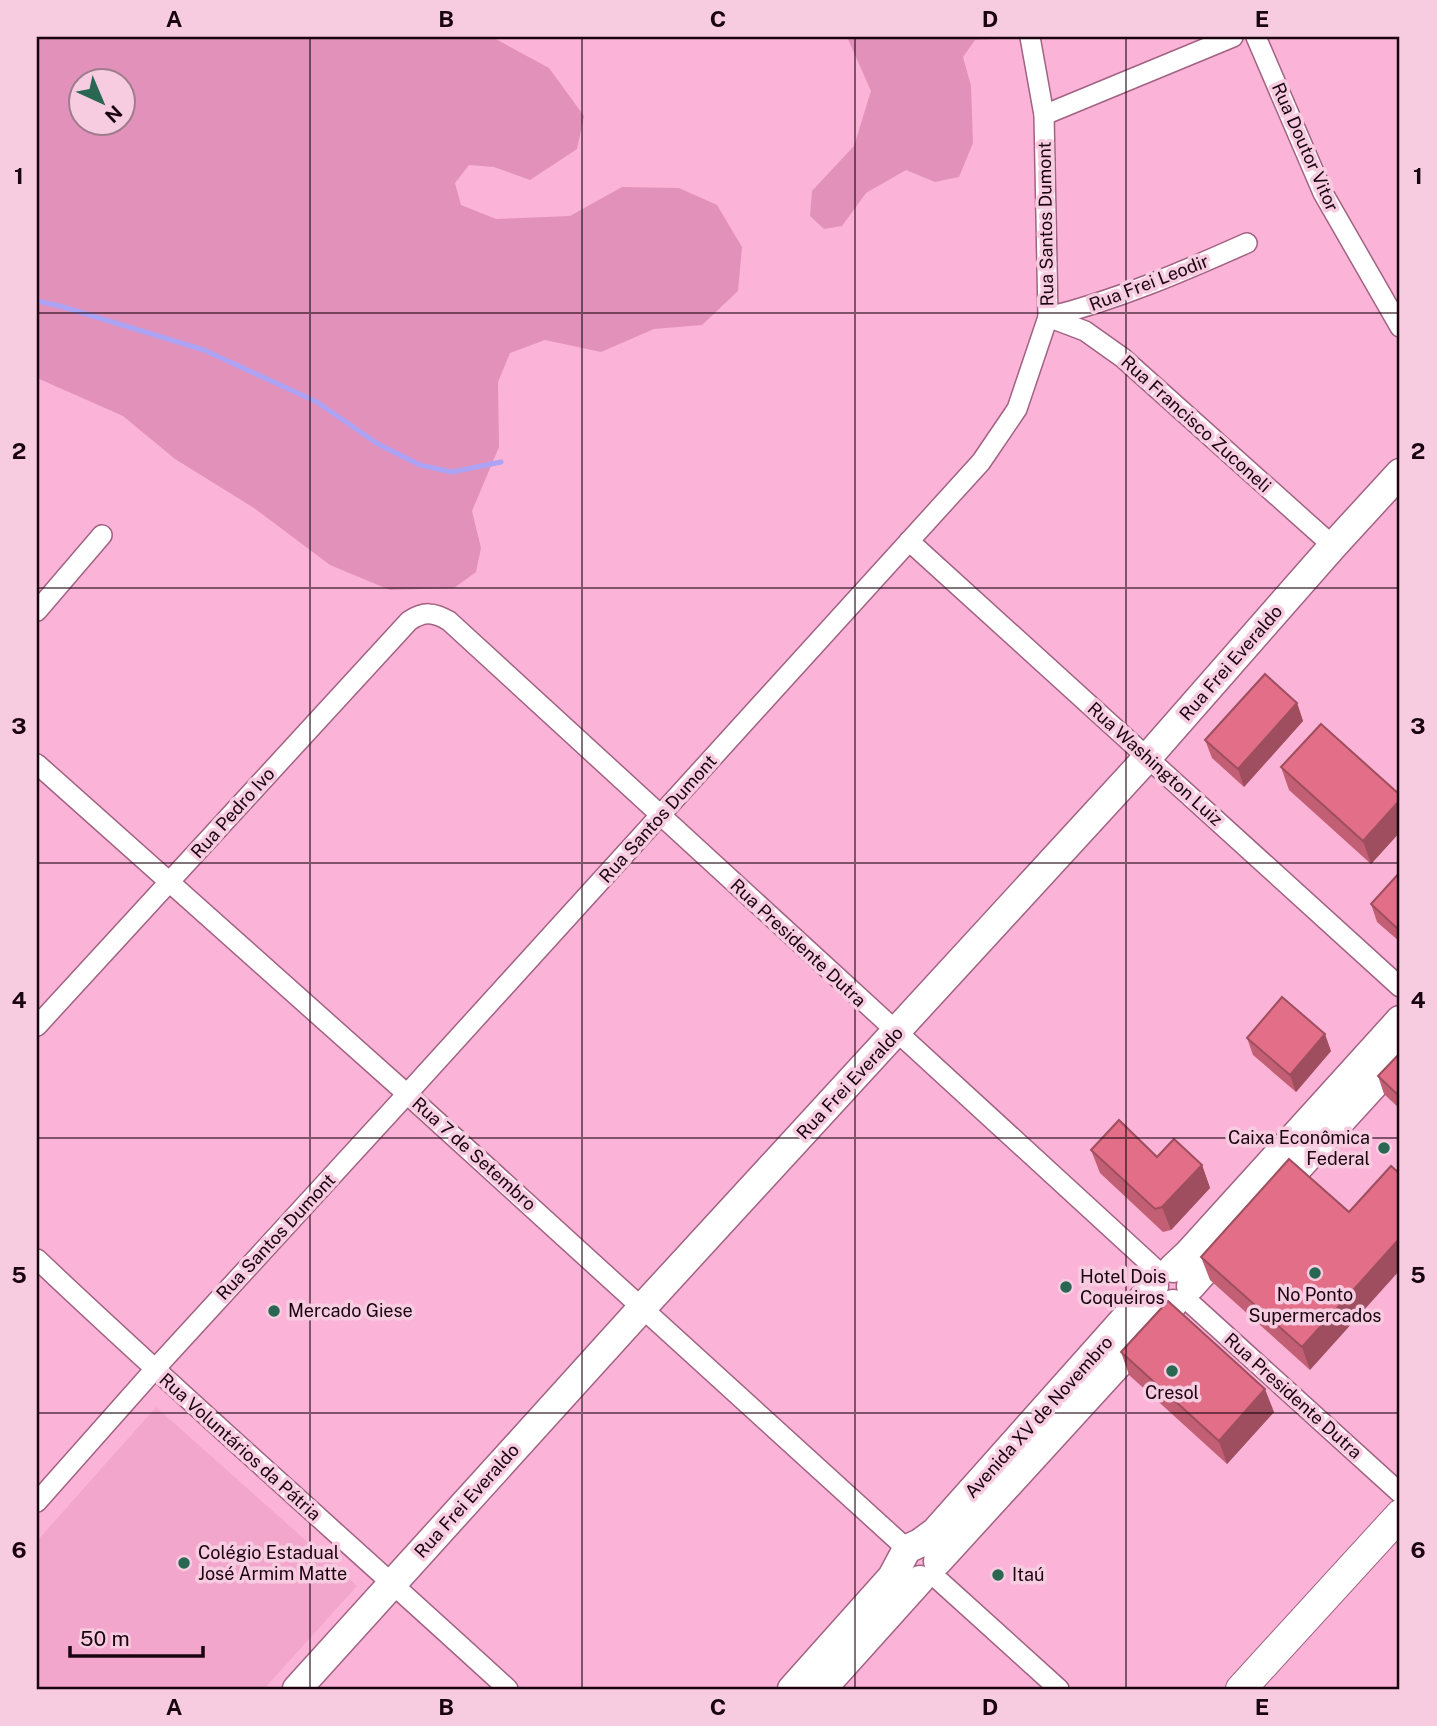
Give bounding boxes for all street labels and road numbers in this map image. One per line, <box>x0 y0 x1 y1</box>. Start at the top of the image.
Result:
street label: Rua Doutor Vitor <box>1268 79 1343 214</box>
street label: Rua Santos Dumont <box>1034 141 1057 307</box>
street label: Rua Frei Leodir <box>1086 250 1212 315</box>
street label: Rua Francisco Zuconeli <box>1117 351 1275 496</box>
street label: Rua Frei Everaldo <box>1175 601 1286 725</box>
street label: Rua Washington Luiz <box>1084 698 1227 830</box>
street label: Rua Santos Dumont <box>595 750 721 887</box>
street label: Rua Pedro Ivo <box>186 763 279 862</box>
street label: Rua Presidente Dutra <box>726 874 870 1011</box>
street label: Rua Frei Everaldo <box>792 1022 907 1143</box>
street label: Rua 7 de Setembro <box>408 1093 540 1215</box>
street label: Rua Santos Dumont <box>212 1169 340 1304</box>
street label: Rua Presidente Dutra <box>1220 1328 1366 1463</box>
street label: Avenida XV de Novembro <box>960 1331 1117 1502</box>
street label: Rua Voluntários da Pátria <box>155 1369 325 1525</box>
street label: Rua Frei Everaldo <box>410 1439 523 1562</box>

